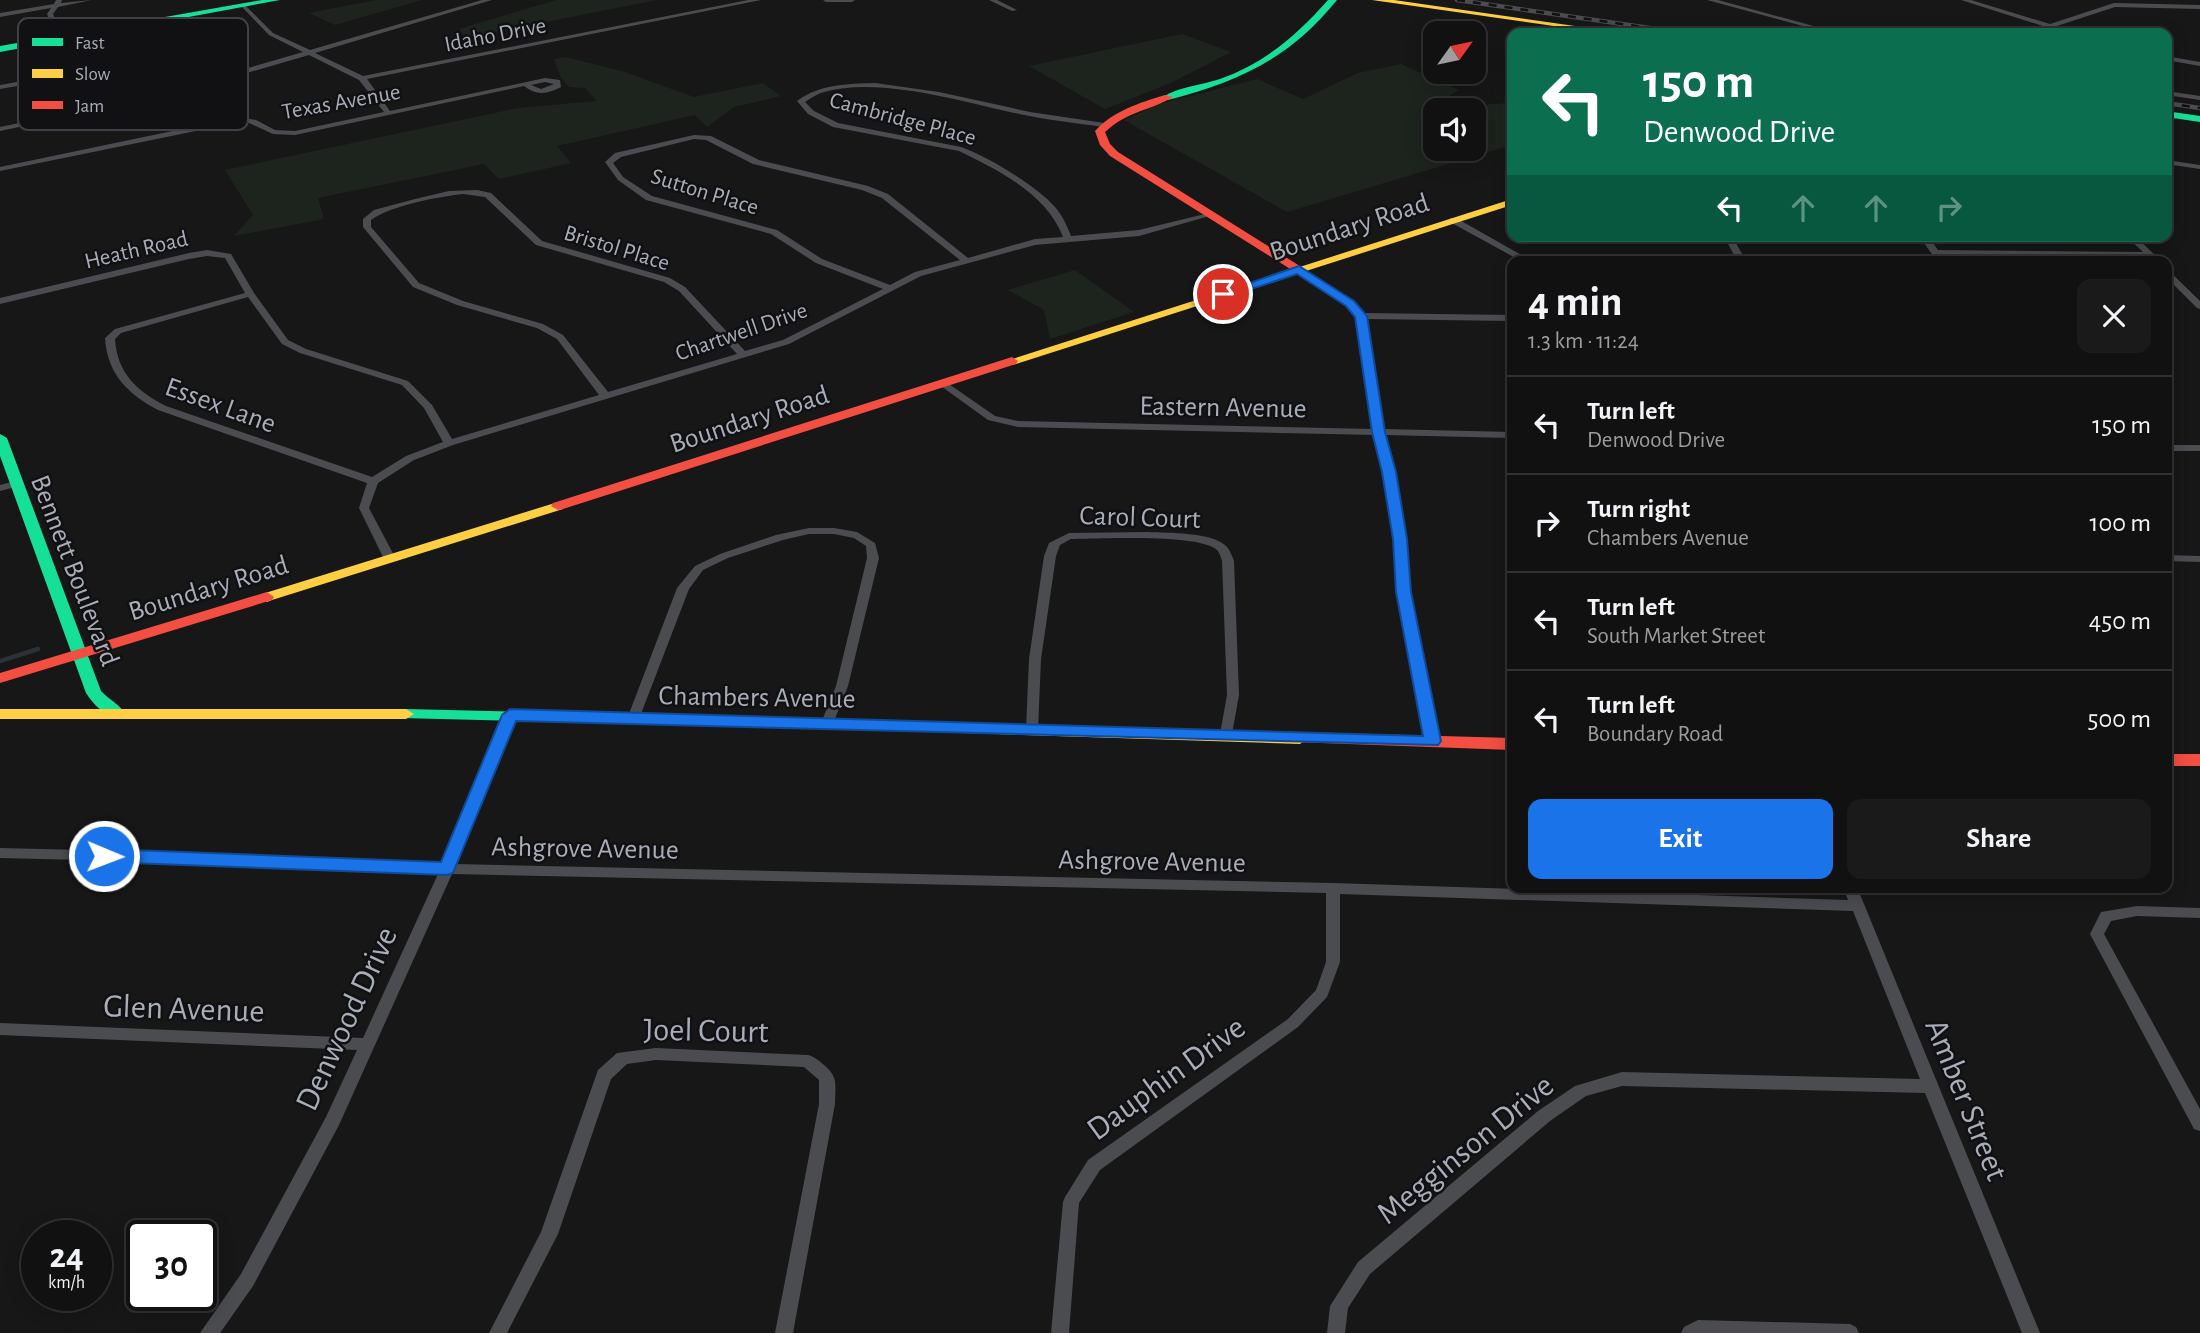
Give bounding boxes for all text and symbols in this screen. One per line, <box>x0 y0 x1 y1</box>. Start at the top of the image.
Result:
street label: Idaho Drive <box>442 14 548 57</box>
legend <box>18 18 248 130</box>
north arrow <box>1423 21 1486 84</box>
map controls <box>1423 21 1486 161</box>
text: Fast <box>75 34 105 53</box>
icon: left <box>1528 56 1619 147</box>
text: 150 m <box>1643 58 1754 107</box>
text: Slow <box>75 65 111 84</box>
street label: Texas Avenue <box>280 81 402 124</box>
street label: Cambridge Place <box>827 89 978 150</box>
text: Jam <box>75 97 104 116</box>
button: sound <box>1423 98 1486 161</box>
text: Denwood Drive <box>1643 116 1835 148</box>
street label: Sutton Place <box>648 165 761 220</box>
street label: Boundary Road <box>1266 189 1433 267</box>
icon: left <box>1711 189 1749 227</box>
icon: ahead <box>1784 189 1822 227</box>
icon: ahead <box>1857 189 1895 227</box>
icon: right <box>1930 189 1968 227</box>
street label: Bristol Place <box>561 221 672 275</box>
street label: Heath Road <box>82 227 190 274</box>
pin <box>1193 264 1253 324</box>
icon: arrive <box>1204 275 1242 313</box>
button: close <box>2077 279 2151 353</box>
text: 4 min <box>1528 281 1623 323</box>
street label: Chartwell Drive <box>673 299 810 366</box>
text: 1.3 km · 11:24 <box>1528 330 1639 353</box>
street label: Essex Lane <box>161 373 279 439</box>
street label: Boundary Road <box>666 381 833 459</box>
street label: Eastern Avenue <box>1139 393 1307 423</box>
text: Turn left <box>1587 398 1675 424</box>
icon: left <box>1528 406 1566 444</box>
text: 150 m <box>2092 412 2151 438</box>
text: Denwood Drive <box>1587 429 1725 452</box>
street label: Bennett Boulevard <box>25 471 123 670</box>
text: Turn right <box>1587 496 1690 522</box>
street label: Carol Court <box>1079 502 1201 534</box>
icon: right <box>1528 504 1566 542</box>
text: 100 m <box>2090 510 2151 536</box>
text: Chambers Avenue <box>1587 527 1749 550</box>
street label: Boundary Road <box>125 551 292 627</box>
text: Turn left <box>1587 594 1675 620</box>
icon: left <box>1528 602 1566 640</box>
text: 450 m <box>2089 608 2151 634</box>
text: South Market Street <box>1587 625 1765 648</box>
street label: Chambers Avenue <box>658 682 856 714</box>
text: Turn left <box>1587 692 1675 718</box>
icon: left <box>1528 700 1566 738</box>
text: 500 m <box>2088 706 2151 732</box>
text: Boundary Road <box>1587 723 1723 746</box>
button: Exit <box>1528 799 1833 879</box>
button: Share <box>1847 799 2151 879</box>
position arrow <box>67 819 141 893</box>
street label: Ashgrove Avenue <box>491 833 679 865</box>
street label: Ashgrove Avenue <box>1058 846 1246 878</box>
street label: Denwood Drive <box>290 922 404 1116</box>
street label: Glen Avenue <box>103 990 265 1029</box>
street label: Dauphin Drive <box>1081 1011 1252 1147</box>
street label: Joel Court <box>643 1014 769 1049</box>
street label: Amber Street <box>1918 1014 2013 1186</box>
street label: Megginson Drive <box>1371 1069 1560 1231</box>
speed limit sign: 30 <box>126 1220 217 1311</box>
text: 24 <box>49 1239 84 1274</box>
text: km/h <box>48 1274 85 1292</box>

